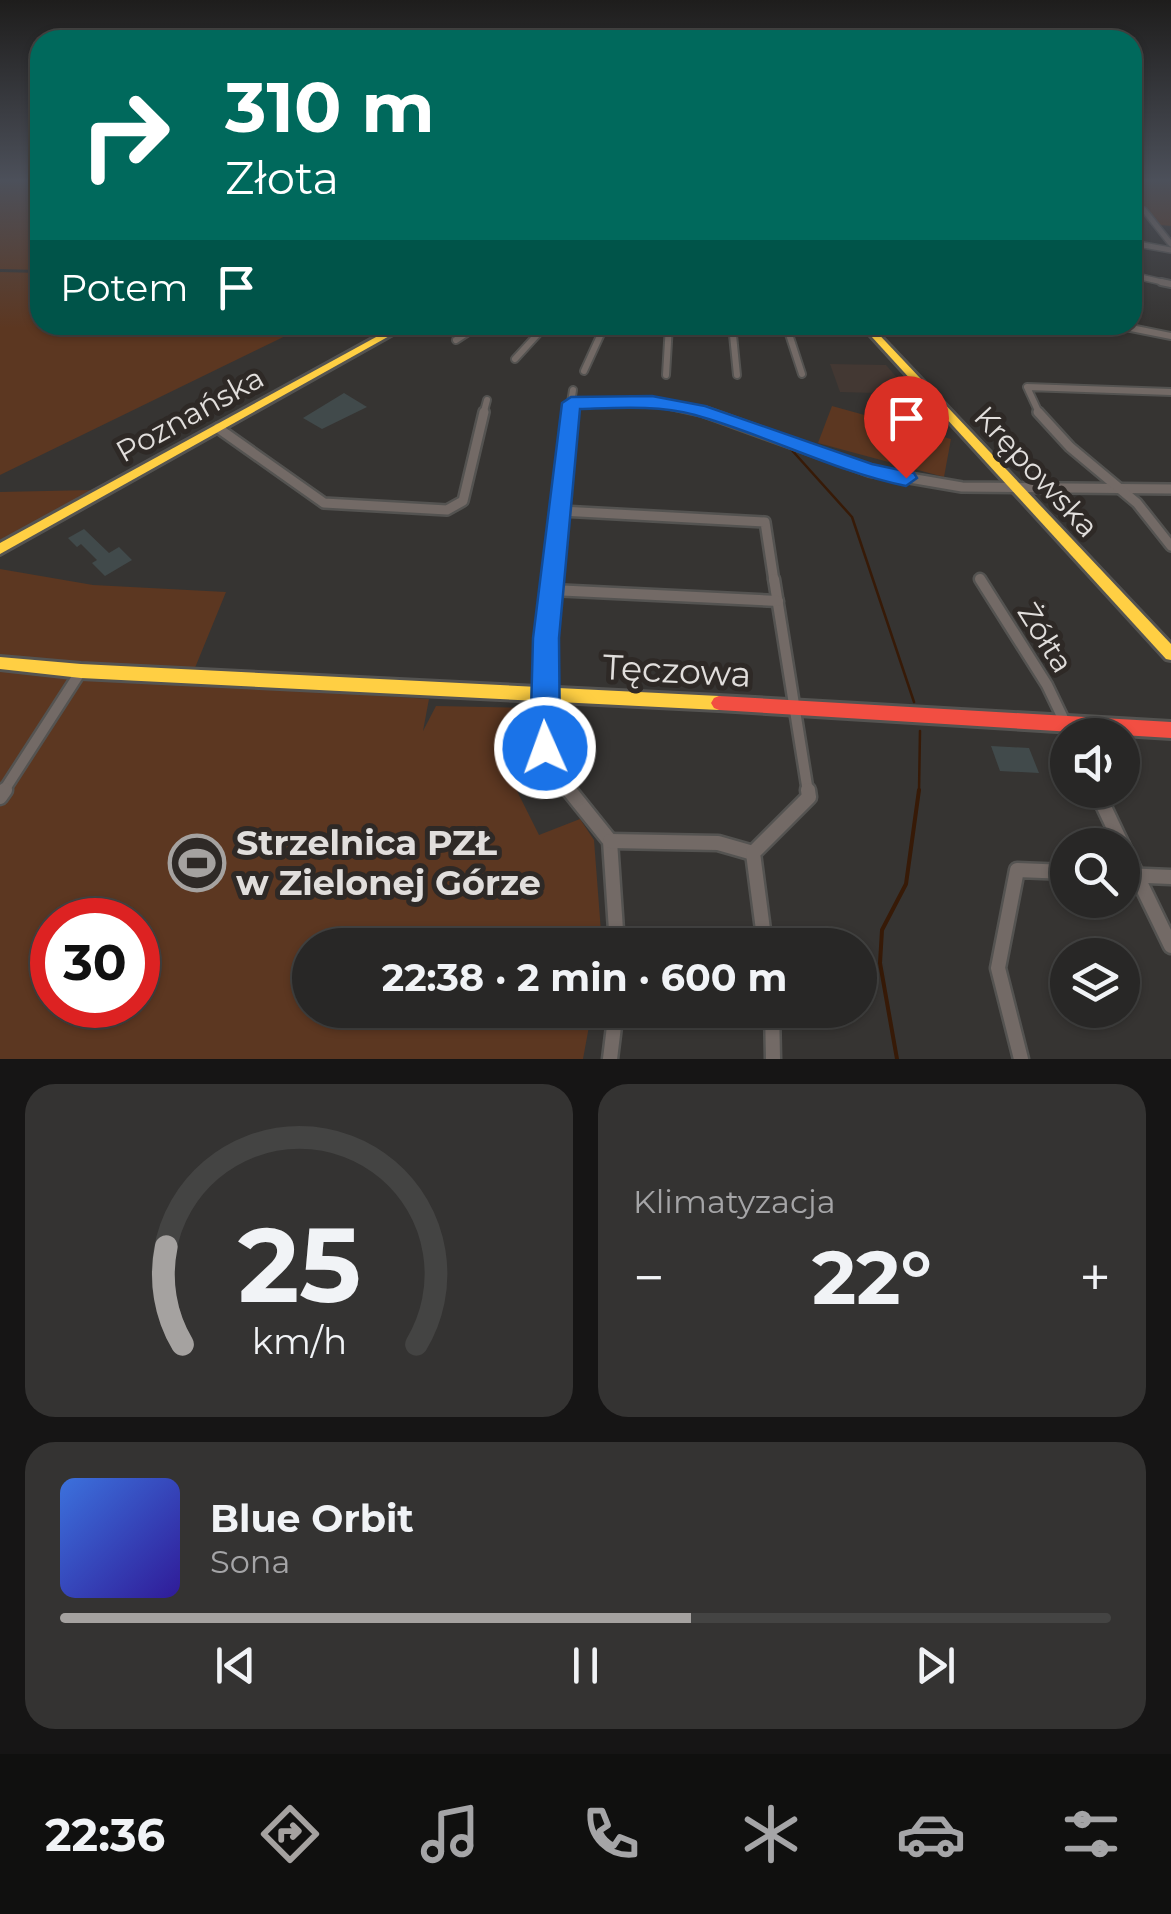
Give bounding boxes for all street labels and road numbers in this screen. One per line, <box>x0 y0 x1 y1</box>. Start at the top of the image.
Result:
street label: Poznańska <box>109 359 270 470</box>
street label: Krępowska <box>966 398 1106 545</box>
street label: Żółta <box>1010 596 1081 680</box>
street label: Tęczowa <box>602 645 752 696</box>

